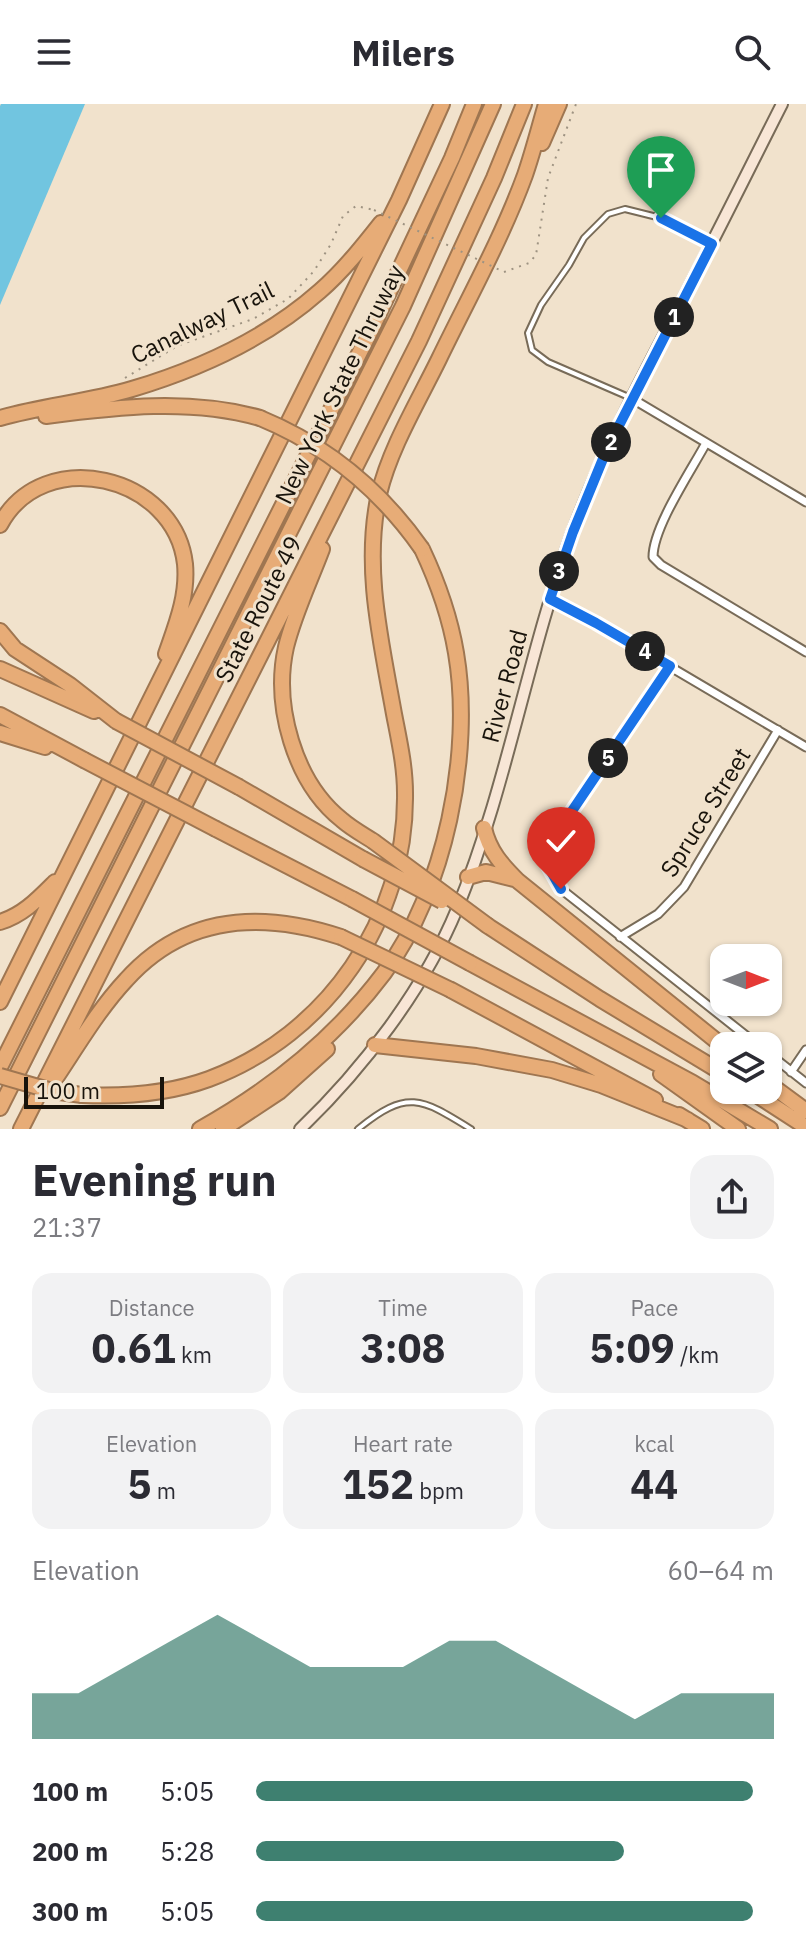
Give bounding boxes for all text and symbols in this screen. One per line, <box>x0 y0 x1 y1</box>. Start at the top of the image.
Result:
text: Milers <box>351 29 455 76</box>
icon: menu <box>32 30 76 74</box>
icon: search <box>730 30 774 74</box>
pin <box>627 136 695 218</box>
icon: arrive <box>639 148 683 192</box>
street label: New York State Thruway <box>267 259 411 509</box>
street label: Canalway Trail <box>125 273 279 371</box>
pin: 1 <box>654 297 694 337</box>
text: 1 <box>667 302 681 331</box>
pin: 2 <box>591 422 631 462</box>
text: 2 <box>604 427 618 456</box>
street label: State Route 49 <box>207 530 309 688</box>
pin: 3 <box>539 551 579 591</box>
text: 3 <box>552 556 566 585</box>
street label: River Road <box>474 626 534 746</box>
pin: 4 <box>625 631 665 671</box>
text: 4 <box>638 636 652 665</box>
pin: 5 <box>588 738 628 778</box>
street label: Spruce Street <box>653 741 757 883</box>
text: 5 <box>601 743 615 772</box>
pin <box>527 807 595 889</box>
icon: check <box>539 819 583 863</box>
north arrow <box>710 944 782 1016</box>
map controls <box>710 944 782 1104</box>
button: layers <box>710 1032 782 1104</box>
scale bar <box>24 1073 164 1109</box>
text: 100 m <box>36 1076 100 1105</box>
text: Evening run <box>32 1151 277 1208</box>
button: share <box>690 1155 774 1239</box>
text: 21:37 <box>32 1210 102 1244</box>
text: Distance <box>109 1293 195 1322</box>
text: Time <box>378 1293 428 1322</box>
text: Pace <box>630 1293 678 1322</box>
text: 0.61 <box>91 1322 176 1374</box>
text: 3:08 <box>360 1322 446 1374</box>
text: 5:09 <box>590 1322 675 1374</box>
text: km <box>176 1340 212 1369</box>
text: /km <box>675 1340 719 1369</box>
text: Elevation <box>106 1429 197 1458</box>
text: Heart rate <box>353 1429 453 1458</box>
text: kcal <box>634 1429 674 1458</box>
text: 5 <box>127 1458 151 1510</box>
text: 152 <box>342 1458 414 1510</box>
text: 44 <box>630 1458 678 1510</box>
text: m <box>151 1476 176 1505</box>
text: bpm <box>414 1476 464 1505</box>
text: Elevation <box>32 1553 140 1587</box>
text: 60–64 m <box>667 1553 774 1587</box>
text: 100 m <box>32 1774 108 1808</box>
text: 5:05 <box>160 1774 214 1808</box>
text: 200 m <box>32 1834 108 1868</box>
text: 5:28 <box>160 1834 214 1868</box>
text: 300 m <box>32 1894 108 1928</box>
text: 5:05 <box>160 1894 214 1928</box>

